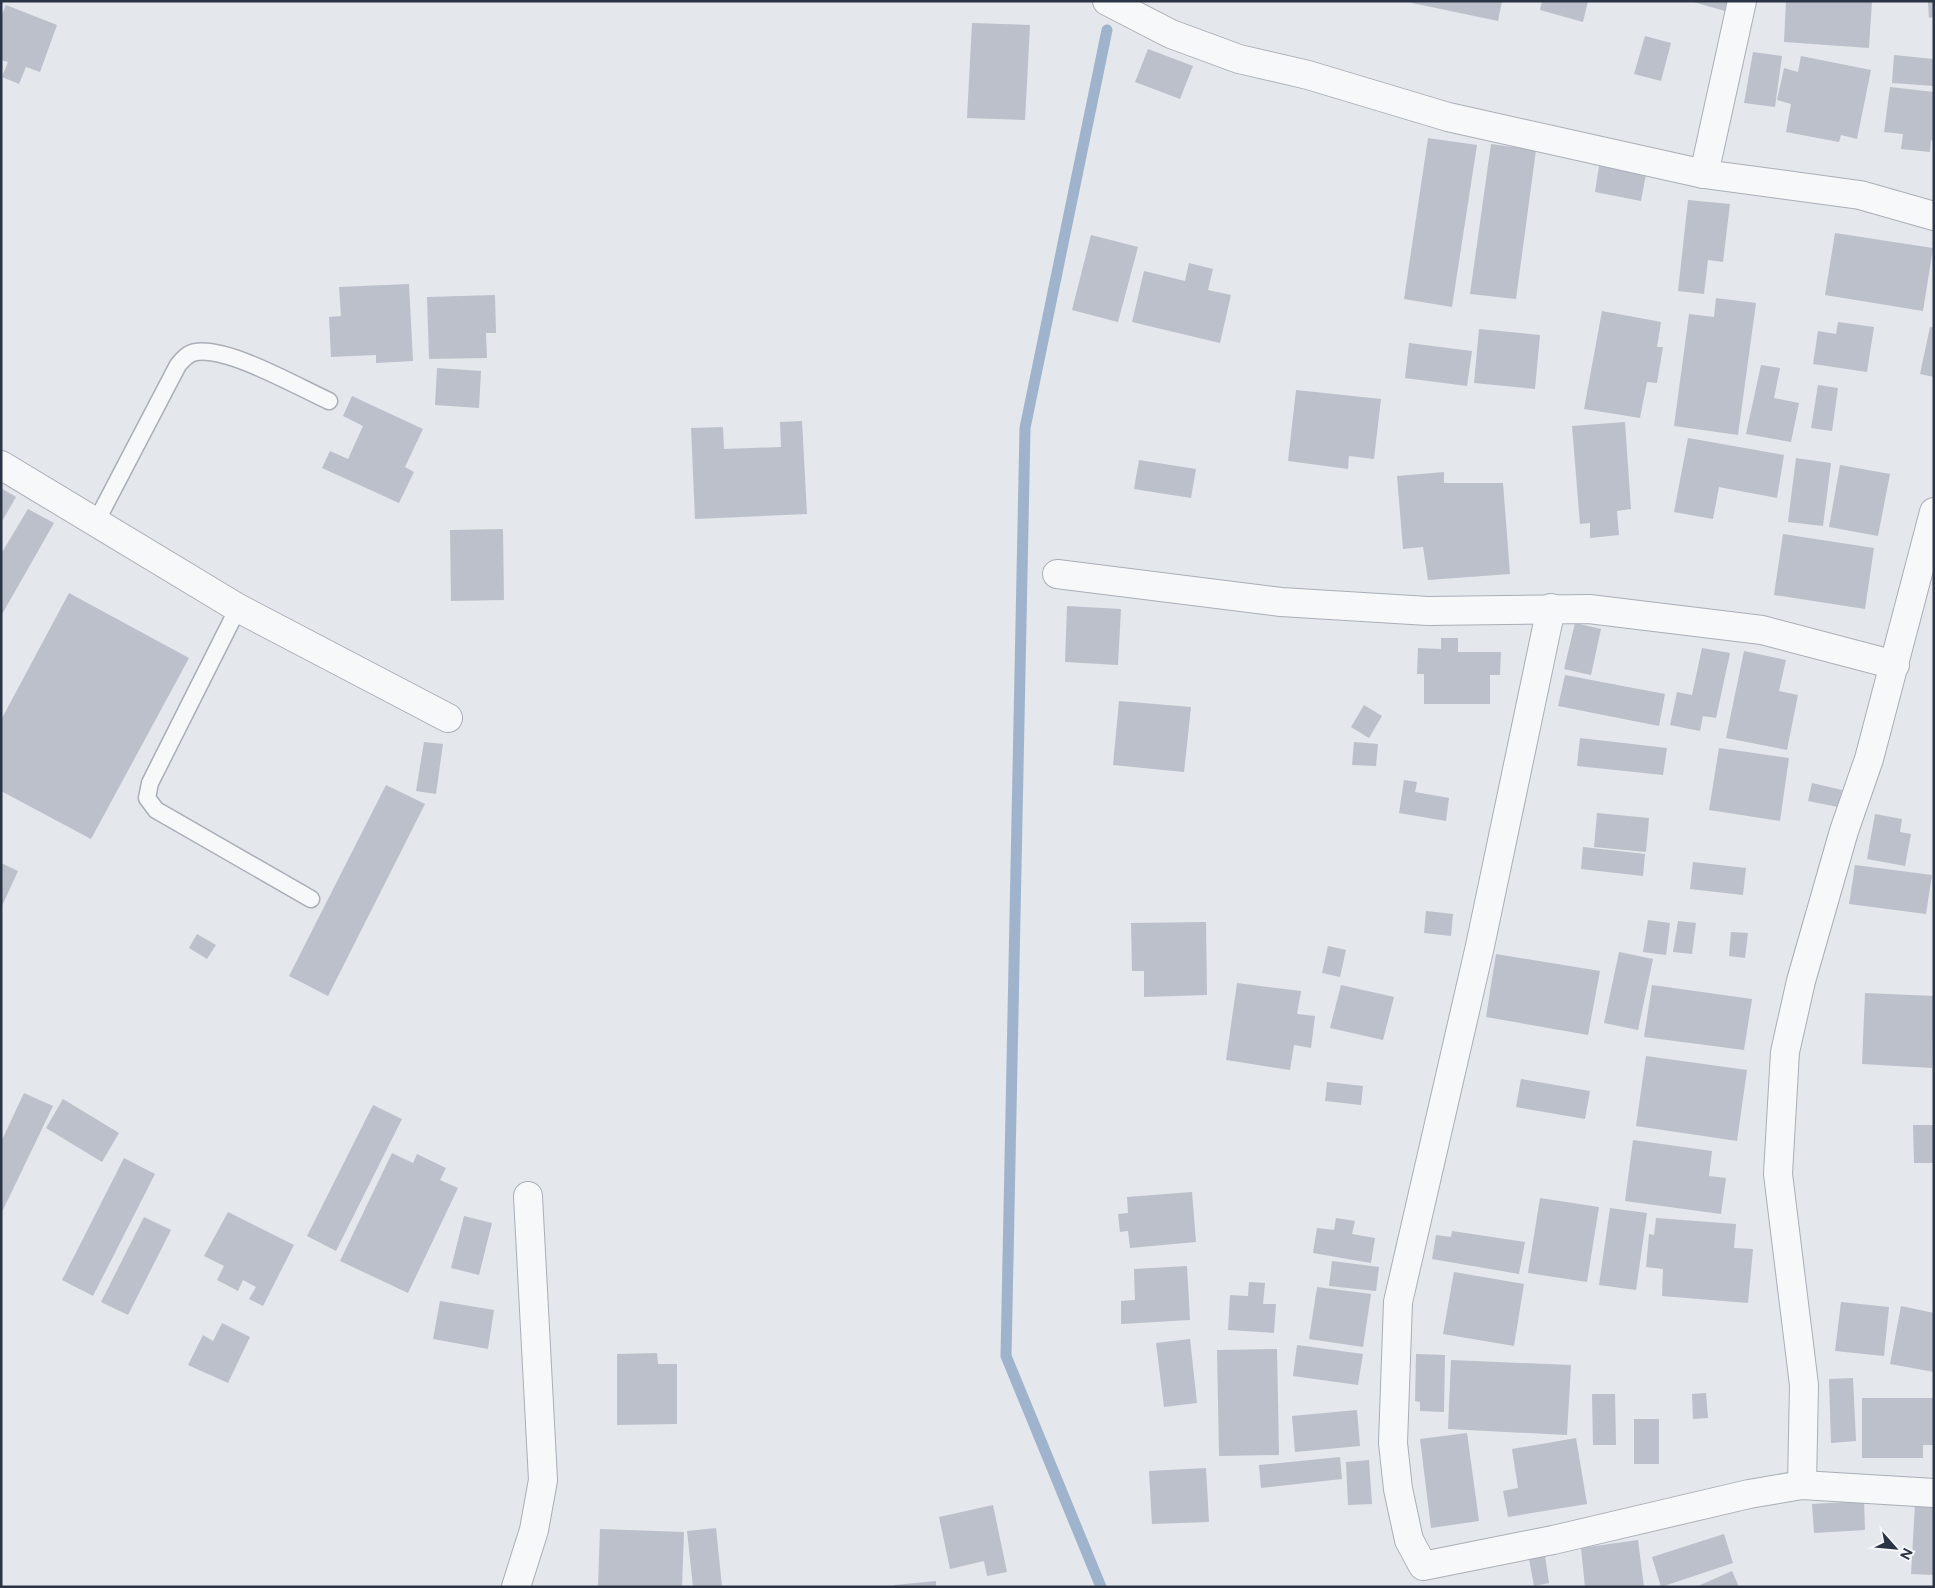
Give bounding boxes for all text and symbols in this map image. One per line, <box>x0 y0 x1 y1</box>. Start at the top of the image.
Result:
north arrow <box>1870 1523 1920 1573</box>
text: N <box>1896 1545 1916 1562</box>

